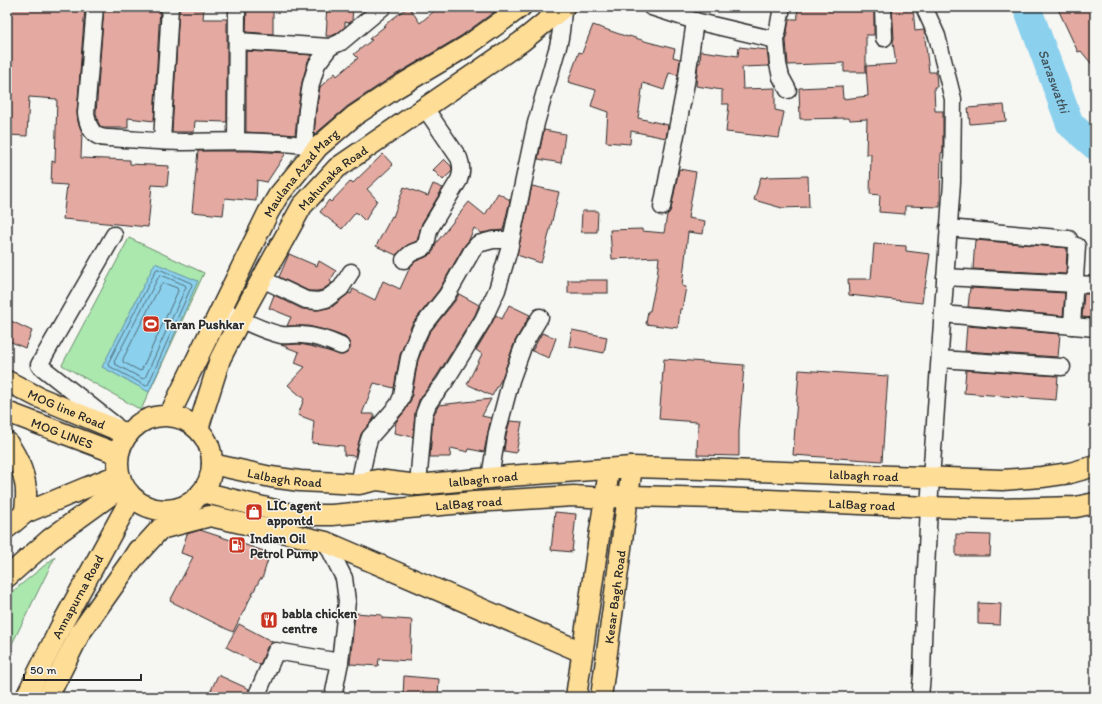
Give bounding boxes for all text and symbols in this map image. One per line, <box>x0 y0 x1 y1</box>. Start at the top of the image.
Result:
water label: Saraswathi <box>1035 47 1074 117</box>
street label: Maulana Azad Marg <box>260 125 342 220</box>
street label: Mahunaka Road <box>295 142 370 213</box>
sports icon: Taran Pushkar <box>141 314 161 334</box>
place label: Taran Pushkar <box>163 317 245 332</box>
street label: MOG line Road <box>25 386 108 432</box>
street label: MOG LINES <box>29 414 95 451</box>
street label: Lalbagh Road <box>246 465 322 490</box>
street label: lalbagh road <box>829 466 899 484</box>
street label: lalbagh road <box>448 468 518 489</box>
street label: LalBag road <box>435 493 502 513</box>
street label: LalBag road <box>828 495 896 513</box>
place label: LIC agent appontd <box>267 498 321 529</box>
shop icon: LIC agent appontd <box>244 502 264 522</box>
place label: Indian Oil Petrol Pump <box>250 531 319 562</box>
fuel station icon: Indian Oil Petrol Pump <box>227 535 247 555</box>
street label: Kesar Bagh Road <box>601 549 628 645</box>
street label: Annapurna Road <box>49 552 106 641</box>
place label: babla chicken centre <box>282 606 358 636</box>
restaurant icon: babla chicken centre <box>259 610 279 630</box>
scale bar <box>24 656 141 682</box>
text: 50 m <box>30 663 56 677</box>

